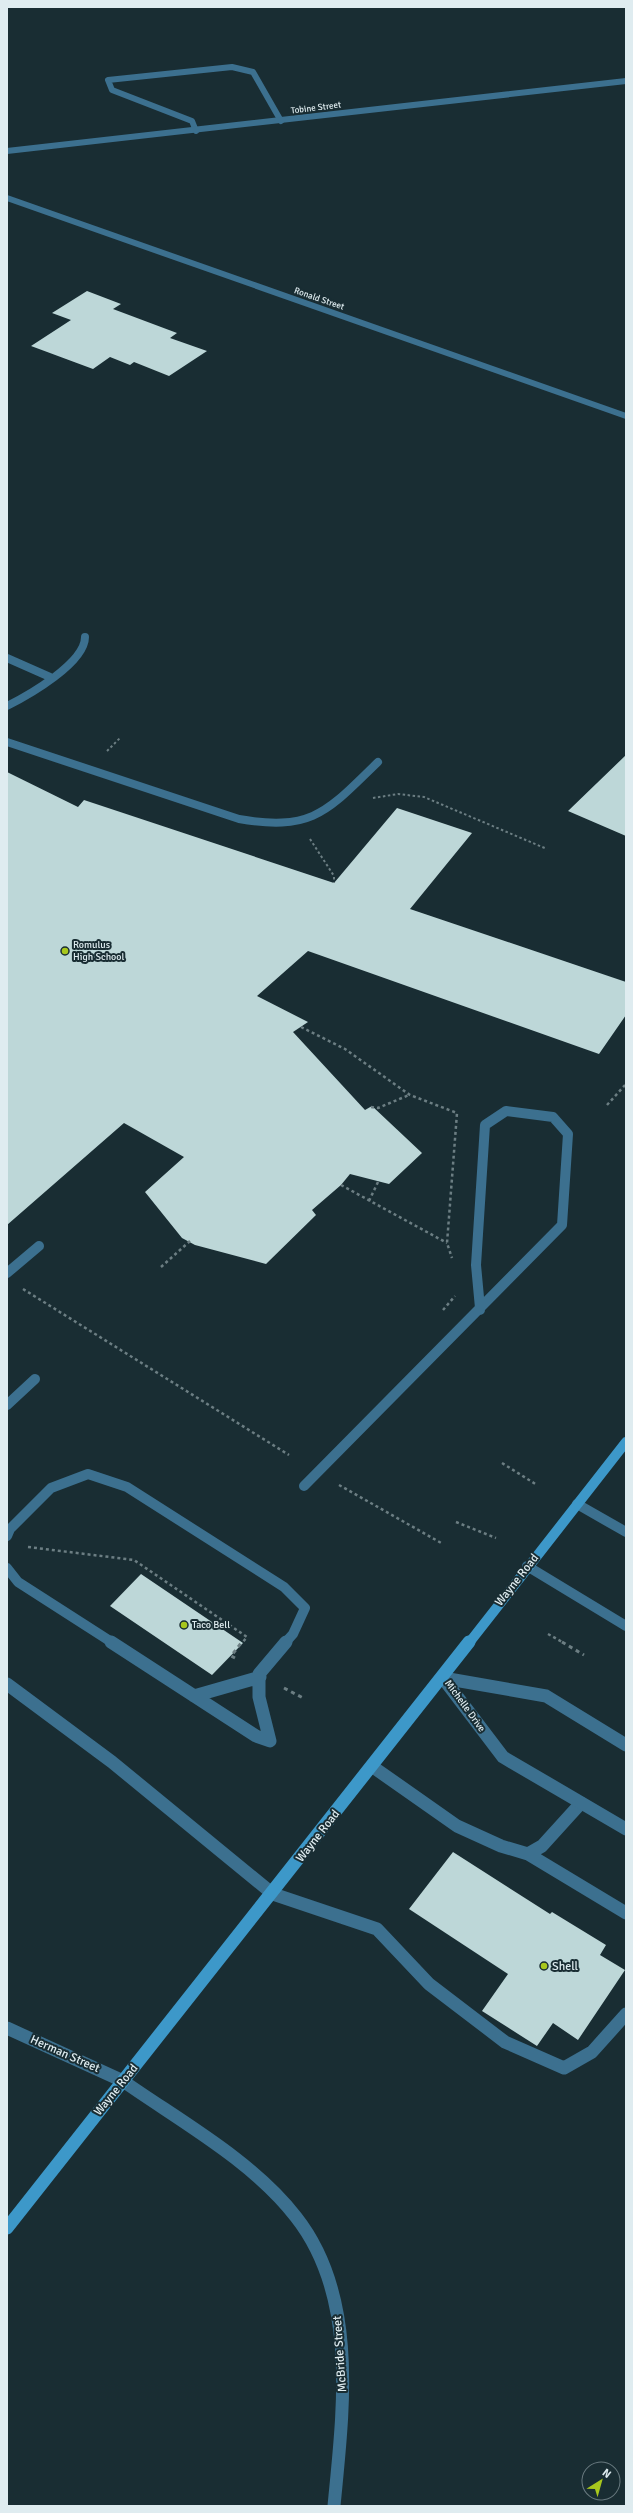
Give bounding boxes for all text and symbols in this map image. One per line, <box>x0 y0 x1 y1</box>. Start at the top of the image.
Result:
street label: Tobine Street <box>290 99 342 117</box>
street label: Ronald Street <box>293 285 345 313</box>
place label: Romulus High School <box>73 939 124 963</box>
marker: Romulus High School <box>60 946 70 956</box>
street label: Wayne Road <box>492 1551 542 1609</box>
place label: Taco Bell <box>192 1619 230 1631</box>
marker: Taco Bell <box>179 1620 189 1630</box>
street label: Michelle Drive <box>442 1678 488 1734</box>
street label: Wayne Road <box>293 1807 343 1865</box>
place label: Shell <box>552 1959 579 1974</box>
marker: Shell <box>539 1961 549 1971</box>
street label: Herman Street <box>28 2032 102 2076</box>
street label: Wayne Road <box>91 2061 141 2119</box>
street label: McBride Street <box>330 2315 350 2393</box>
north arrow <box>581 2461 621 2501</box>
text: N <box>600 2466 614 2481</box>

